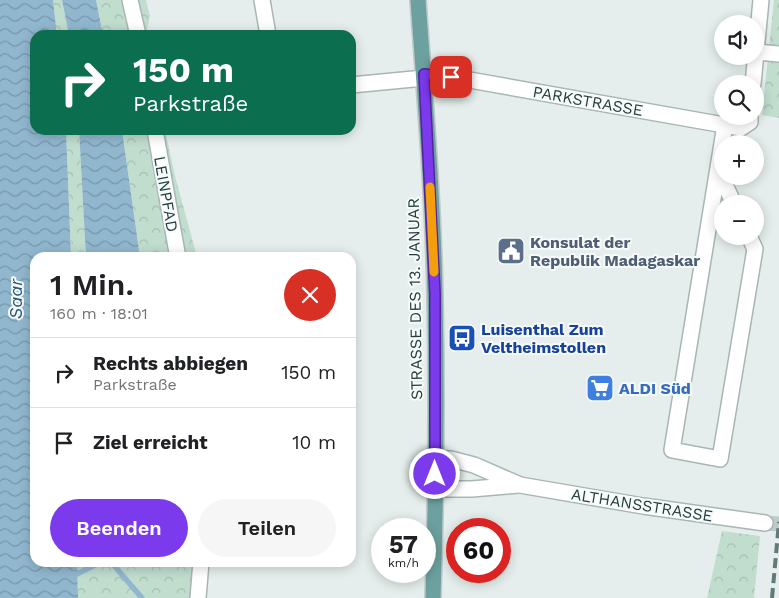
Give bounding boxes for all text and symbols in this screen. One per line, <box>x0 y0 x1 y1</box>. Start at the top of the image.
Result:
map controls <box>714 15 764 245</box>
button: sound <box>714 15 764 65</box>
text: 150 m <box>133 49 234 91</box>
icon: right <box>50 50 115 115</box>
pin <box>430 56 472 98</box>
icon: arrive <box>437 63 465 91</box>
button: search <box>714 75 764 125</box>
street label: PARKSTRASSE <box>531 82 645 120</box>
text: Parkstraße <box>133 91 248 116</box>
button: + <box>714 135 764 185</box>
street label: LEINPFAD <box>150 155 182 233</box>
button: − <box>714 195 764 245</box>
street label: STRASSE DES 13. JANUAR <box>404 198 426 400</box>
place label: Konsulat der Republik Madagaskar <box>530 233 700 270</box>
public building icon: Konsulat der Republik Madagaskar <box>496 236 526 266</box>
text: 1 Min. <box>50 267 134 302</box>
button: close <box>284 269 336 321</box>
water label: Saar <box>5 278 26 319</box>
text: 160 m · 18:01 <box>50 304 148 323</box>
place label: Luisenthal Zum Veltheimstollen <box>481 320 606 357</box>
bus stop icon: Luisenthal Zum Veltheimstollen <box>447 323 477 353</box>
text: Rechts abbiegen <box>93 352 248 375</box>
icon: right <box>50 359 78 387</box>
text: 150 m <box>281 361 336 384</box>
supermarket icon: ALDI Süd <box>585 373 615 403</box>
text: Parkstraße <box>93 375 177 394</box>
place label: ALDI Süd <box>619 379 691 398</box>
icon: arrive <box>50 429 78 457</box>
text: Ziel erreicht <box>93 431 208 454</box>
text: 10 m <box>292 431 336 454</box>
position arrow <box>408 447 460 499</box>
street label: ALTHANSSTRASSE <box>570 484 714 526</box>
button: Beenden <box>50 499 188 557</box>
button: Teilen <box>198 499 336 557</box>
speed limit sign: 60 <box>446 518 511 583</box>
text: 57 <box>389 530 418 559</box>
text: km/h <box>388 556 419 570</box>

